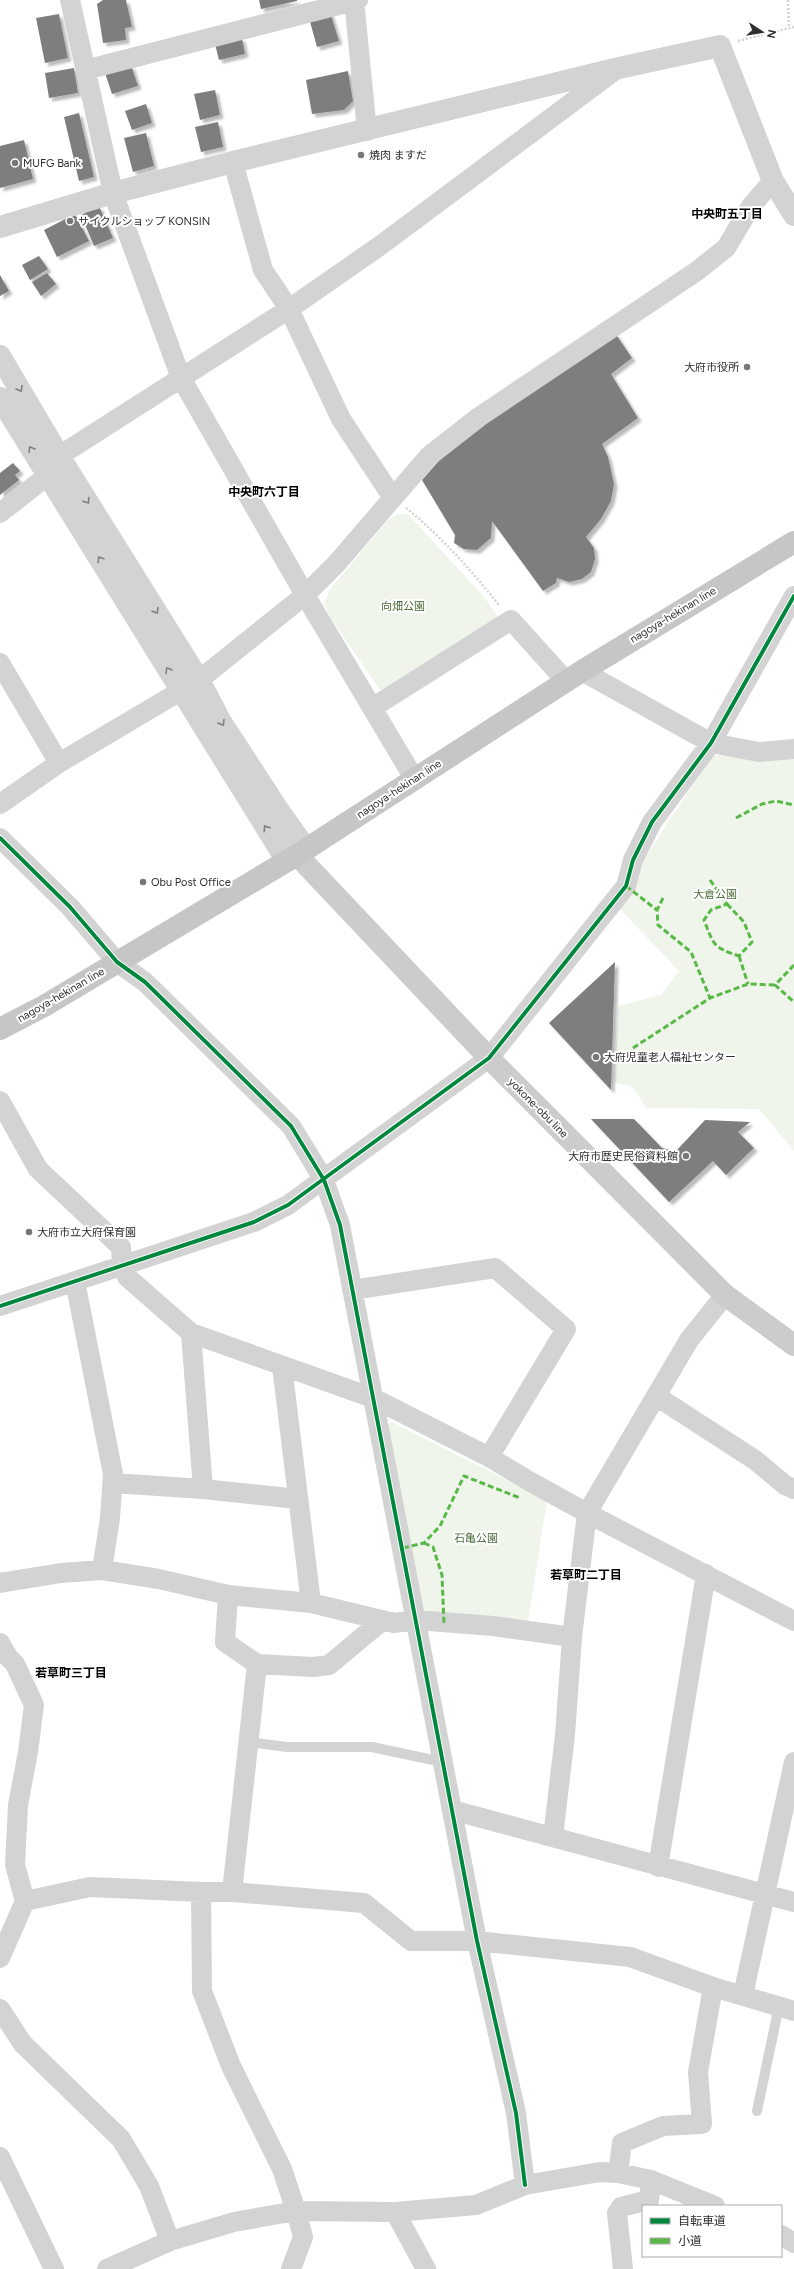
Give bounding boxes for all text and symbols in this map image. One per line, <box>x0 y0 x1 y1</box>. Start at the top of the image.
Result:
north arrow <box>742 12 782 52</box>
text: N <box>764 28 779 39</box>
place label: 焼肉 ますだ <box>369 149 427 162</box>
marker: 焼肉 ますだ <box>356 150 366 160</box>
place label: MUFG Bank <box>23 157 82 170</box>
marker: MUFG Bank <box>10 158 20 168</box>
district label: 中央町五丁目 <box>691 207 763 221</box>
place label: サイクルショップ KONSIN <box>78 215 210 228</box>
marker: サイクルショップ KONSIN <box>65 216 75 226</box>
place label: 大府市役所 <box>684 361 740 374</box>
marker: 大府市役所 <box>742 362 752 372</box>
one-way arrow <box>15 385 22 392</box>
one-way arrow <box>28 446 35 453</box>
district label: 中央町六丁目 <box>228 485 300 499</box>
one-way arrow <box>82 497 89 504</box>
one-way arrow <box>97 556 105 563</box>
street label: nagoya-hekinan line <box>628 584 718 646</box>
park label: 向畑公園 <box>381 600 425 613</box>
one-way arrow <box>151 607 158 614</box>
one-way arrow <box>166 667 173 674</box>
one-way arrow <box>218 719 225 726</box>
street label: nagoya-hekinan line <box>354 757 444 821</box>
one-way arrow <box>263 825 270 832</box>
place label: Obu Post Office <box>151 876 231 889</box>
marker: Obu Post Office <box>138 877 148 887</box>
park label: 大倉公園 <box>693 888 737 901</box>
street label: nagoya-hekinan line <box>15 965 107 1025</box>
place label: 大府児童老人福祉センター <box>604 1051 736 1064</box>
marker: 大府児童老人福祉センター <box>591 1052 601 1062</box>
street label: yokone-obu line <box>505 1075 571 1141</box>
place label: 大府市歴史民俗資料館 <box>568 1150 678 1163</box>
marker: 大府市歴史民俗資料館 <box>681 1151 691 1161</box>
place label: 大府市立大府保育園 <box>37 1226 136 1239</box>
marker: 大府市立大府保育園 <box>24 1227 34 1237</box>
park label: 石亀公園 <box>454 1532 498 1545</box>
district label: 若草町二丁目 <box>550 1568 622 1582</box>
district label: 若草町三丁目 <box>35 1666 107 1680</box>
legend <box>642 2205 782 2257</box>
text: 自転車道 <box>678 2214 726 2228</box>
text: 小道 <box>678 2234 702 2248</box>

